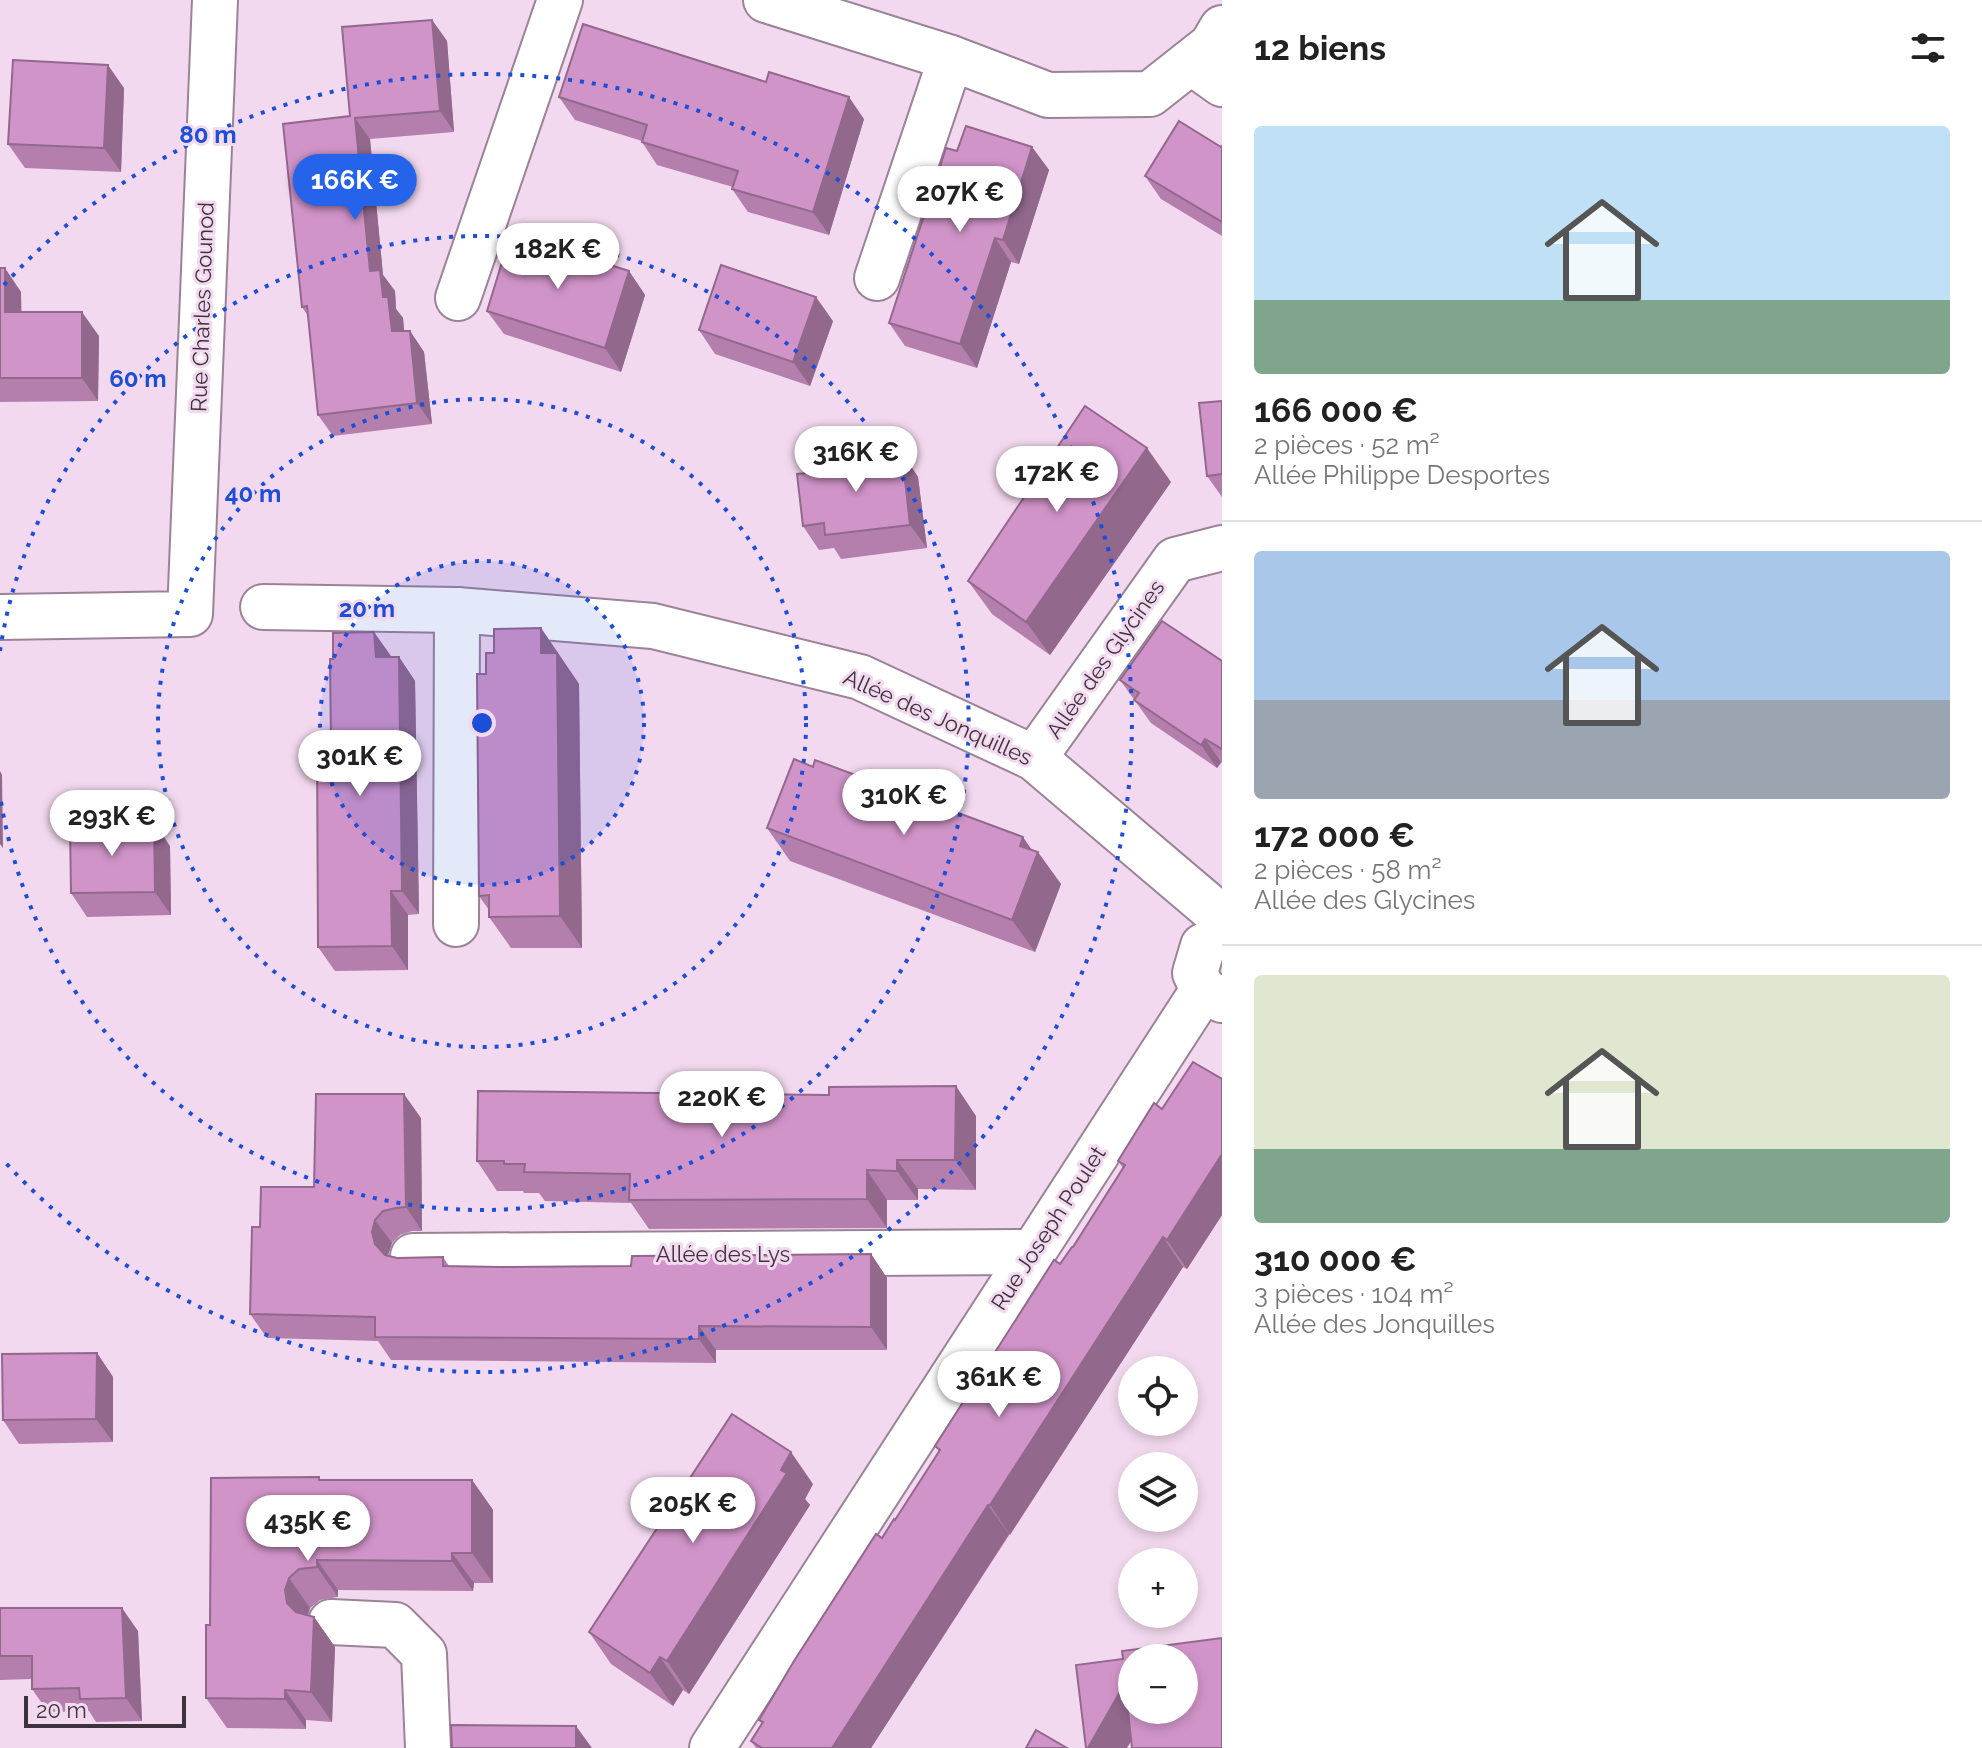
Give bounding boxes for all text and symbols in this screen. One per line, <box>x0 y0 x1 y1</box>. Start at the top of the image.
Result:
icon: filters <box>1906 26 1950 70</box>
text: 12 biens <box>1254 28 1386 68</box>
text: 80 m <box>179 120 237 149</box>
pin: 166K € <box>290 154 420 222</box>
text: 166K € <box>311 165 399 195</box>
pin: 207K € <box>895 166 1025 234</box>
text: 207K € <box>915 177 1005 207</box>
icon: home <box>1530 178 1674 322</box>
street label: Rue Charles Gounod <box>185 202 219 412</box>
pin: 182K € <box>493 223 623 291</box>
text: 182K € <box>514 234 602 264</box>
text: 60 m <box>109 364 167 393</box>
text: 166 000 € <box>1254 390 1418 430</box>
pin: 316K € <box>791 426 921 494</box>
text: 2 pièces · 52 m² <box>1254 430 1440 460</box>
text: 316K € <box>812 437 900 467</box>
pin: 172K € <box>992 446 1122 514</box>
text: 172K € <box>1014 457 1100 487</box>
text: Allée Philippe Desportes <box>1254 460 1550 490</box>
text: 40 m <box>225 479 281 508</box>
street label: Allée des Glycines <box>1041 575 1169 743</box>
text: 20 m <box>339 594 395 623</box>
icon: home <box>1530 603 1674 747</box>
street label: Allée des Jonquilles <box>840 664 1036 770</box>
centre of rings <box>468 709 496 737</box>
pin: 301K € <box>295 730 425 798</box>
text: 301K € <box>316 741 404 771</box>
pin: 310K € <box>839 769 969 837</box>
text: 310K € <box>860 780 948 810</box>
pin: 293K € <box>47 790 177 858</box>
text: 293K € <box>68 801 156 831</box>
text: 172 000 € <box>1254 815 1415 855</box>
text: 2 pièces · 58 m² <box>1254 855 1442 885</box>
text: Allée des Glycines <box>1254 885 1475 915</box>
icon: home <box>1530 1027 1674 1171</box>
pin: 220K € <box>657 1071 787 1139</box>
text: 220K € <box>677 1082 767 1112</box>
street label: Rue Joseph Poulet <box>985 1141 1111 1315</box>
text: 310 000 € <box>1254 1239 1417 1279</box>
street label: Allée des Lys <box>656 1241 790 1267</box>
text: 3 pièces · 104 m² <box>1254 1279 1453 1309</box>
text: Allée des Jonquilles <box>1254 1309 1495 1339</box>
pin: 361K € <box>934 1351 1064 1419</box>
map controls <box>1118 1356 1198 1724</box>
button: locate <box>1118 1356 1198 1436</box>
text: 361K € <box>955 1362 1043 1392</box>
button: layers <box>1118 1452 1198 1532</box>
pin: 205K € <box>628 1477 758 1545</box>
text: 205K € <box>648 1488 738 1518</box>
pin: 435K € <box>243 1495 373 1563</box>
text: 435K € <box>264 1506 352 1536</box>
button: + <box>1118 1548 1198 1628</box>
button: − <box>1118 1644 1198 1724</box>
scale bar <box>24 1692 186 1728</box>
text: 20 m <box>36 1697 87 1723</box>

